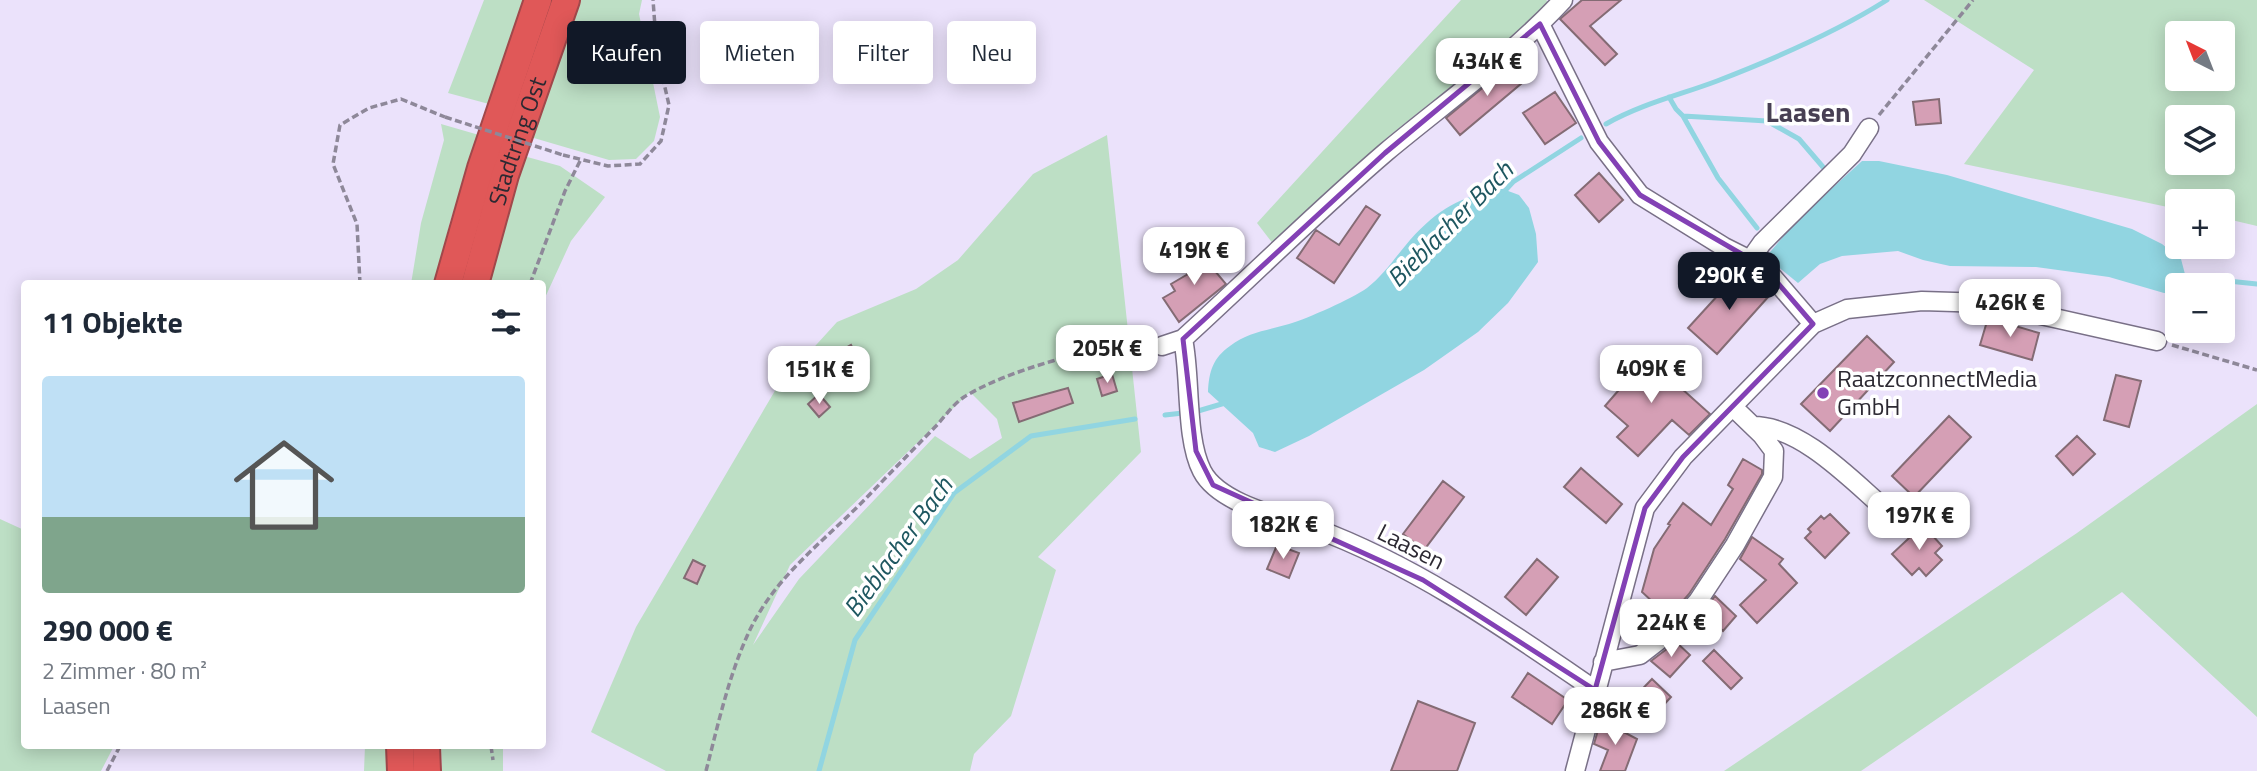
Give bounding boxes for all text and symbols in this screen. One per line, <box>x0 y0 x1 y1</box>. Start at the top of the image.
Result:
chip: Kaufen <box>567 21 686 84</box>
chip: Mieten <box>700 21 819 84</box>
chip: Filter <box>833 21 933 84</box>
chip: Neu <box>947 21 1036 84</box>
north arrow <box>2165 21 2235 91</box>
map controls <box>2165 21 2235 343</box>
pin: 434K € <box>1430 38 1544 98</box>
text: 434K € <box>1452 43 1522 78</box>
street label: Stadtring Ost <box>478 71 555 209</box>
district label: Laasen <box>1766 90 1850 133</box>
button: layers <box>2165 105 2235 175</box>
water label: Bieblacher Bach <box>1378 151 1522 296</box>
button: + <box>2165 189 2235 259</box>
pin: 419K € <box>1137 228 1251 287</box>
text: 419K € <box>1159 232 1229 267</box>
pin: 290K € <box>1672 252 1786 312</box>
text: 290K € <box>1694 257 1764 292</box>
button: − <box>2165 273 2235 343</box>
pin: 426K € <box>1953 280 2067 339</box>
text: 426K € <box>1975 284 2045 319</box>
text: 11 Objekte <box>42 299 183 345</box>
icon: filters <box>487 303 525 341</box>
pin: 205K € <box>1050 326 1164 385</box>
text: 205K € <box>1072 330 1142 365</box>
pin: 151K € <box>762 346 876 406</box>
pin: 409K € <box>1594 346 1708 405</box>
text: 409K € <box>1616 350 1686 385</box>
text: 151K € <box>784 351 854 386</box>
place label: RaatzconnectMedia GmbH <box>1837 360 2037 424</box>
marker: RaatzconnectMedia GmbH <box>1815 385 1831 401</box>
icon: home <box>221 422 347 548</box>
water label: Bieblacher Bach <box>833 468 962 625</box>
pin: 197K € <box>1862 492 1976 552</box>
text: 197K € <box>1884 497 1954 532</box>
pin: 182K € <box>1226 502 1340 561</box>
text: 182K € <box>1248 506 1318 541</box>
street label: Laasen <box>1371 514 1452 578</box>
pin: 224K € <box>1614 600 1728 659</box>
text: 224K € <box>1636 604 1706 639</box>
text: 290 000 € <box>42 607 173 653</box>
text: 2 Zimmer · 80 m² <box>42 653 207 688</box>
text: Laasen <box>42 688 111 723</box>
pin: 286K € <box>1558 688 1672 747</box>
text: 286K € <box>1580 692 1650 727</box>

